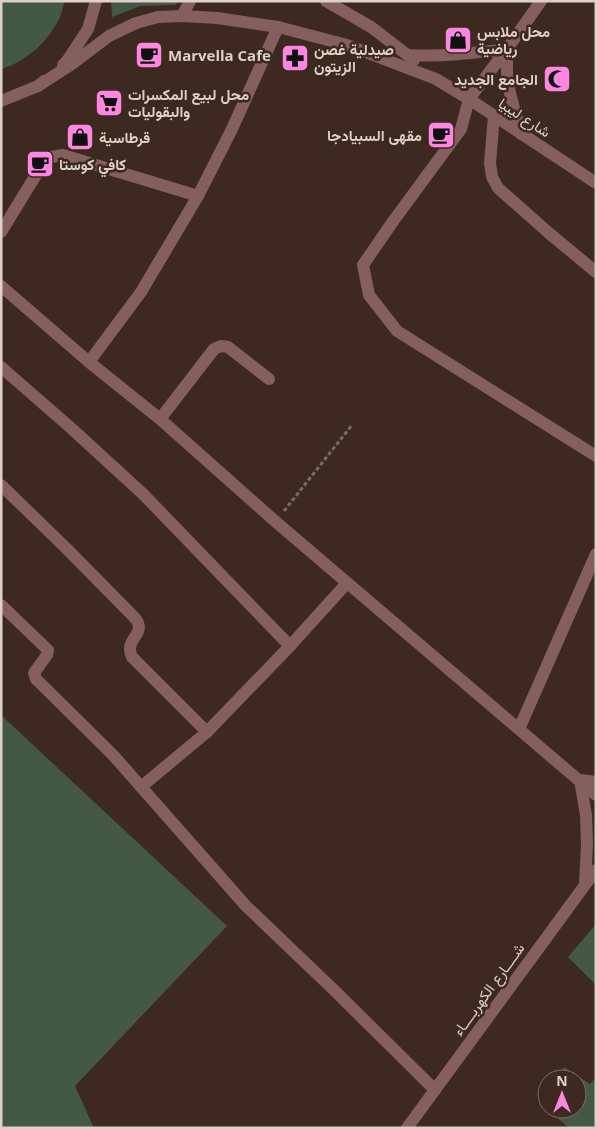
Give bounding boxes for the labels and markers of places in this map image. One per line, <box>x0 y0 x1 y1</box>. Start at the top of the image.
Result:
place label: محل ملابس رياضية <box>477 21 550 58</box>
shop icon: محل ملابس رياضية <box>443 25 473 55</box>
place label: صيدلية غصن الزيتون <box>314 39 394 76</box>
cafe icon: Marvella Cafe <box>134 40 164 70</box>
pharmacy icon: صيدلية غصن الزيتون <box>280 43 310 73</box>
place label: Marvella Cafe <box>168 45 271 65</box>
mosque icon: الجامع الجديد <box>542 64 572 94</box>
place label: الجامع الجديد <box>454 69 538 90</box>
place label: محل لبيع المكسرات والبقوليات <box>128 84 249 121</box>
supermarket icon: محل لبيع المكسرات والبقوليات <box>94 88 124 118</box>
cafe icon: مقهى السبيادجا <box>426 120 456 150</box>
shop icon: قرطاسية <box>65 122 95 152</box>
place label: مقهى السبيادجا <box>327 125 422 145</box>
place label: قرطاسية <box>99 127 150 147</box>
cafe icon: كافي كوستا <box>25 149 55 179</box>
place label: كافي كوستا <box>59 154 126 178</box>

